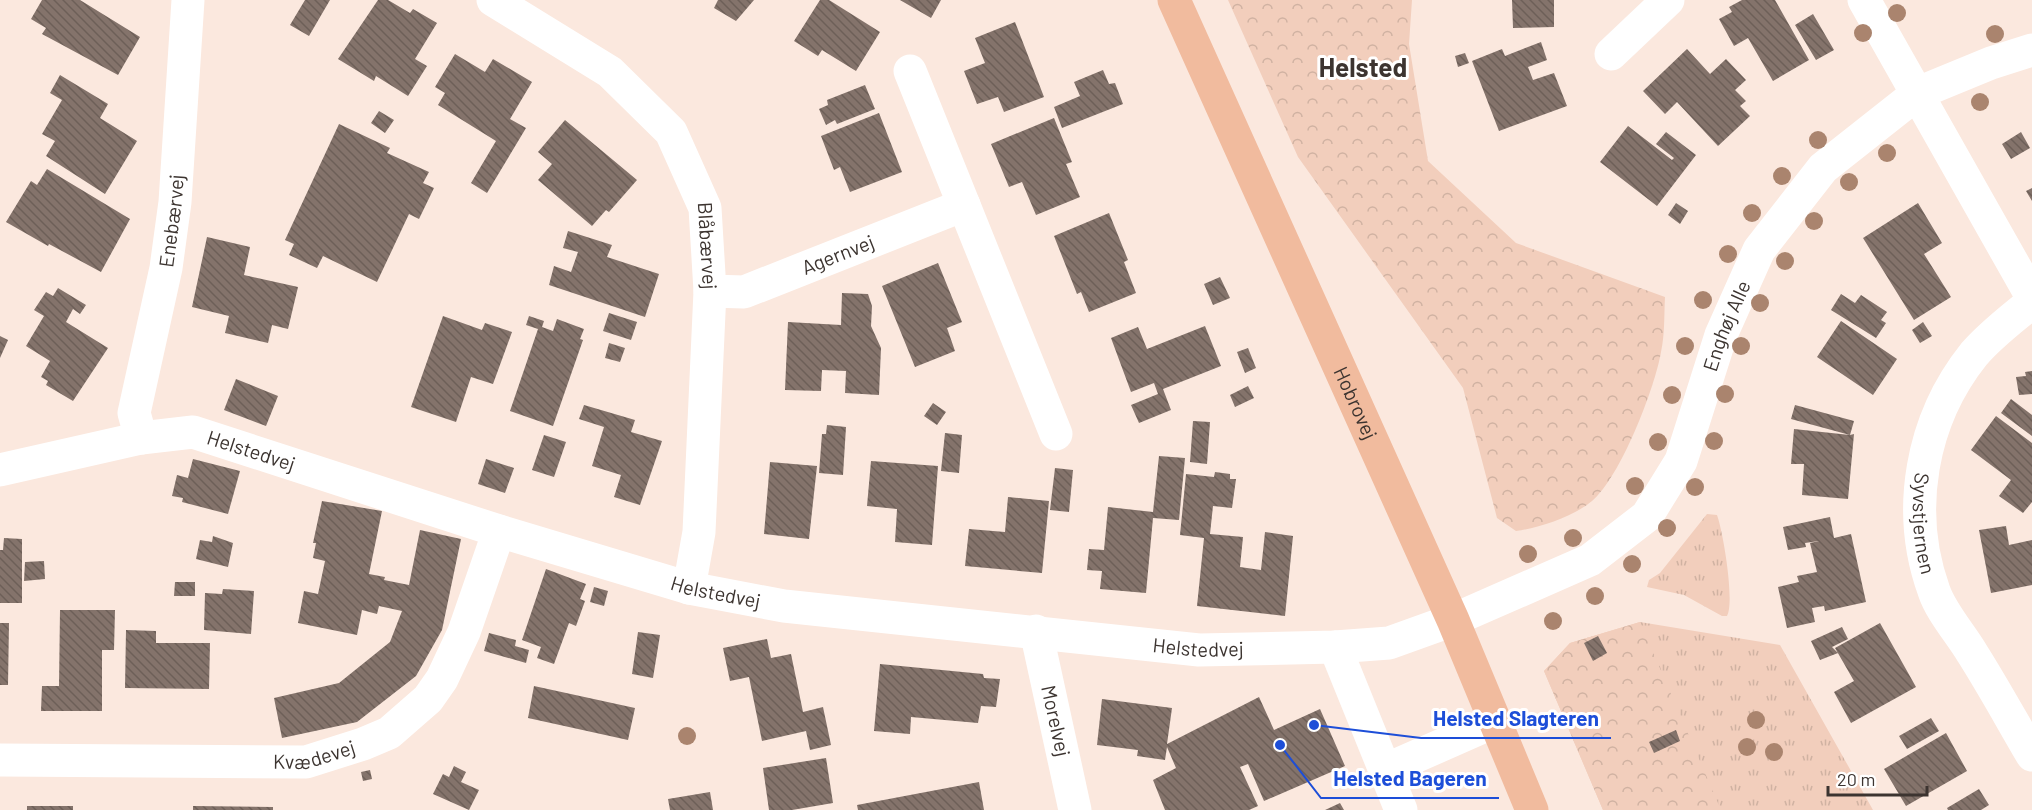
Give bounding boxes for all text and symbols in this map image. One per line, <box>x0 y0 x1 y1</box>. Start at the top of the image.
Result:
district label: Helsted <box>1319 51 1407 82</box>
street label: Enebærvej <box>153 173 188 269</box>
street label: Blåbærvej <box>694 201 723 290</box>
street label: Agernvej <box>798 229 877 279</box>
street label: Enghøj Alle <box>1697 276 1755 374</box>
street label: Hobrovej <box>1329 362 1383 443</box>
street label: Helstedvej <box>204 424 299 475</box>
street label: Syvstjernen <box>1909 472 1941 576</box>
street label: Helstedvej <box>668 570 763 612</box>
street label: Helstedvej <box>1152 632 1244 661</box>
street label: Morelvej <box>1037 683 1076 759</box>
callout: Helsted Slagteren <box>1421 699 1611 738</box>
text: Helsted Slagteren <box>1433 705 1599 730</box>
street label: Kvædevej <box>273 734 358 773</box>
callout: Helsted Bageren <box>1321 759 1499 798</box>
scale bar <box>1828 759 1927 797</box>
text: Helsted Bageren <box>1333 765 1487 790</box>
text: 20 m <box>1837 768 1875 790</box>

